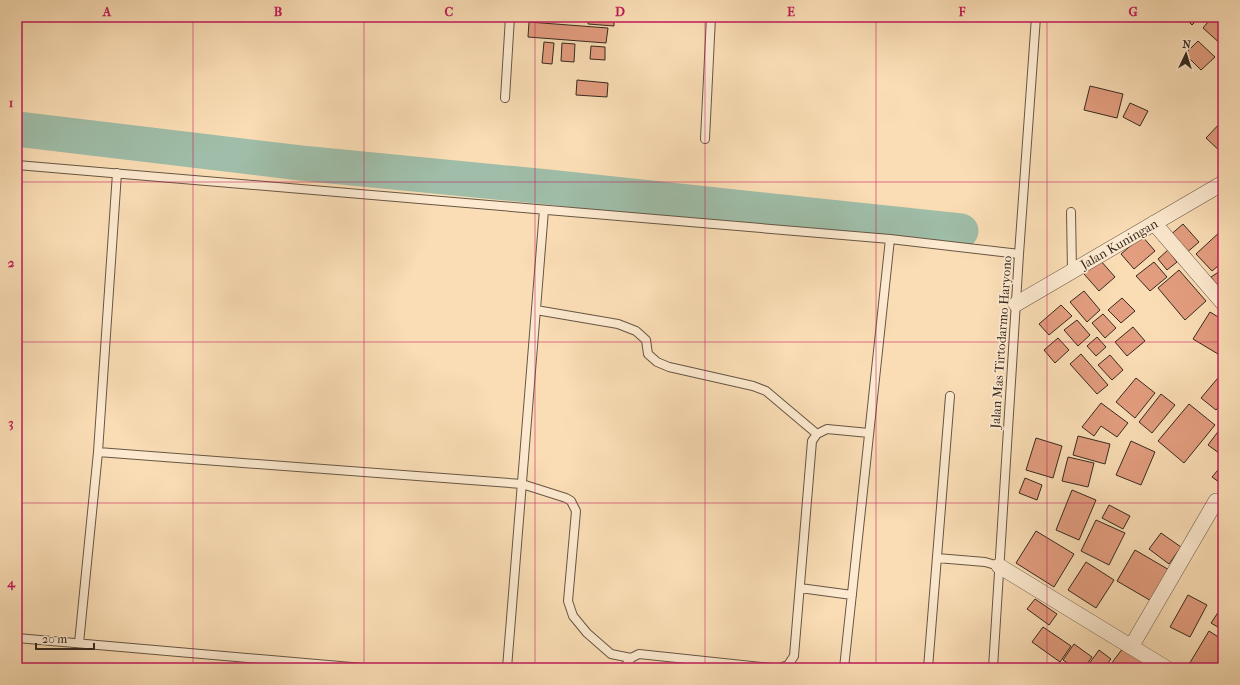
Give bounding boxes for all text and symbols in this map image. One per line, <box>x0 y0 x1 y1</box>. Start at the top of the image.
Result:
text: A <box>102 4 112 19</box>
text: B <box>274 4 283 19</box>
text: C <box>445 4 454 19</box>
text: D <box>615 4 625 19</box>
text: E <box>787 4 795 19</box>
text: F <box>958 4 966 19</box>
text: G <box>1128 4 1138 19</box>
north arrow <box>1166 34 1206 74</box>
text: N <box>1182 38 1192 51</box>
text: 1 <box>9 95 14 110</box>
street label: Jalan Kuningan <box>1077 216 1161 273</box>
text: 2 <box>8 255 15 270</box>
street label: Jalan Mas Tirtodarmo Haryono <box>987 255 1015 430</box>
text: 3 <box>8 415 14 431</box>
text: 4 <box>6 575 16 591</box>
scale bar <box>36 625 94 651</box>
text: 20 m <box>42 632 67 646</box>

